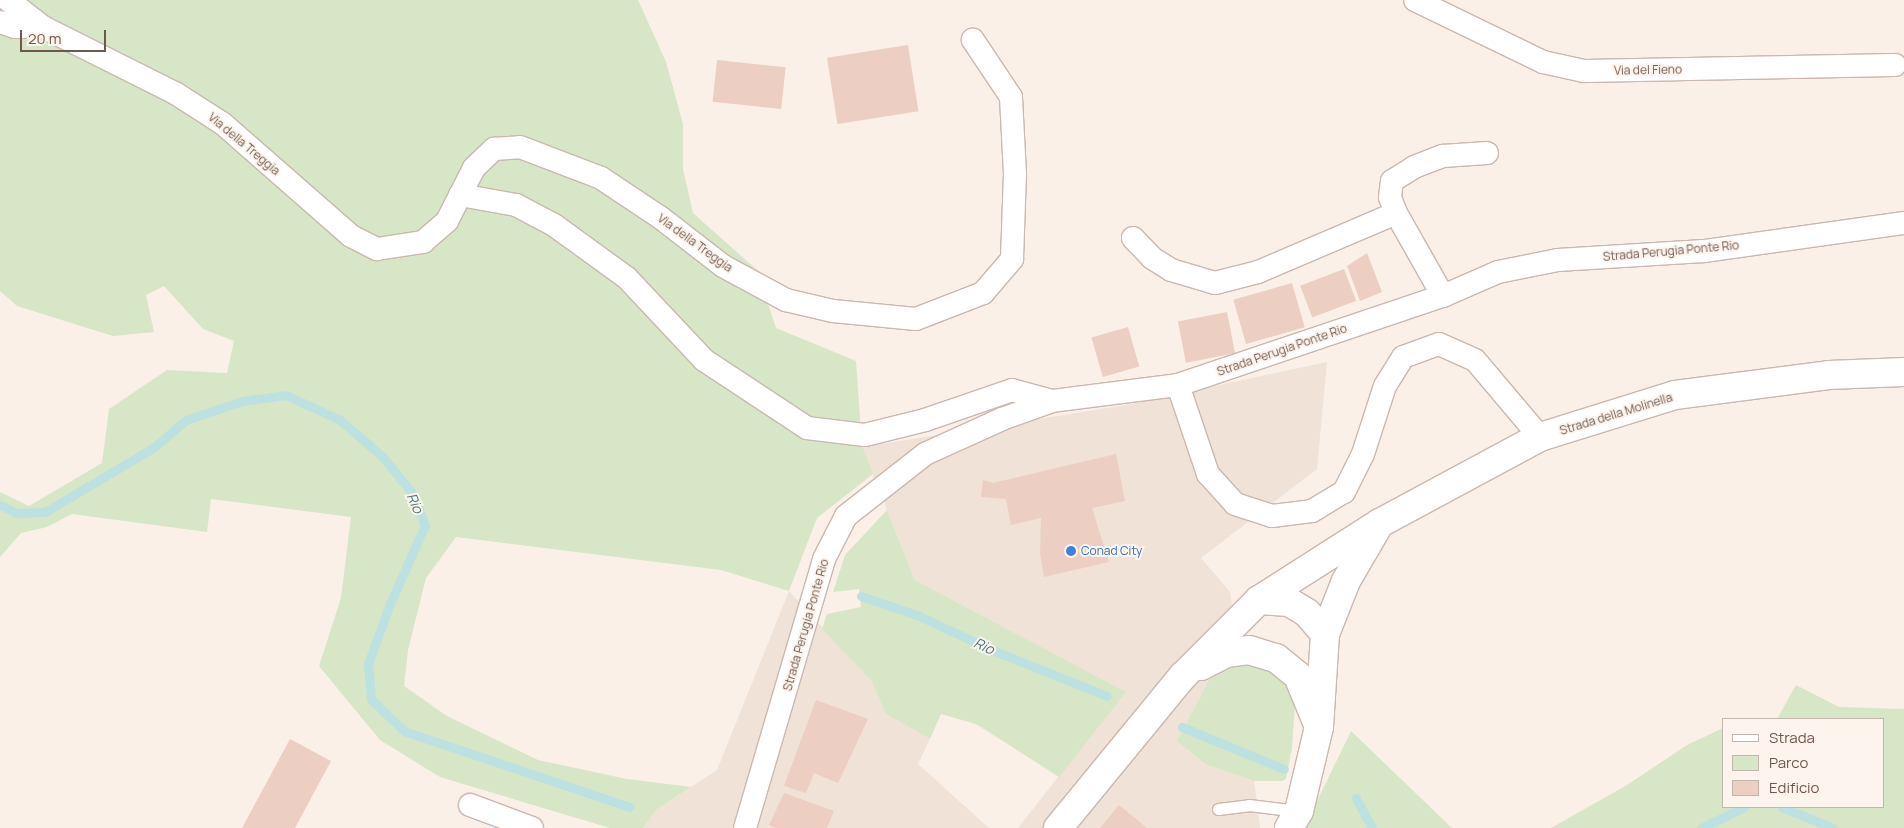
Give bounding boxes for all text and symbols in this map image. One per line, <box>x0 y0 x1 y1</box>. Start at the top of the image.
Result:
scale bar <box>22 20 109 52</box>
text: 20 m <box>28 28 61 49</box>
street label: Via del Fieno <box>1614 62 1682 78</box>
street label: Via della Treggia <box>205 110 283 178</box>
street label: Via della Treggia <box>655 211 735 275</box>
street label: Strada Perugia Ponte Rio <box>1602 238 1740 264</box>
street label: Strada Perugia Ponte Rio <box>1215 321 1349 379</box>
street label: Strada della Molinella <box>1558 390 1674 438</box>
water label: Rio <box>403 490 427 516</box>
place label: Conad City <box>1081 544 1142 558</box>
marker: Conad City <box>1065 545 1077 557</box>
street label: Strada Perugia Ponte Rio <box>780 557 832 693</box>
water label: Rio <box>971 634 997 658</box>
legend <box>1722 718 1884 808</box>
text: Strada <box>1769 727 1815 748</box>
text: Parco <box>1769 752 1808 773</box>
text: Edificio <box>1769 777 1819 798</box>

